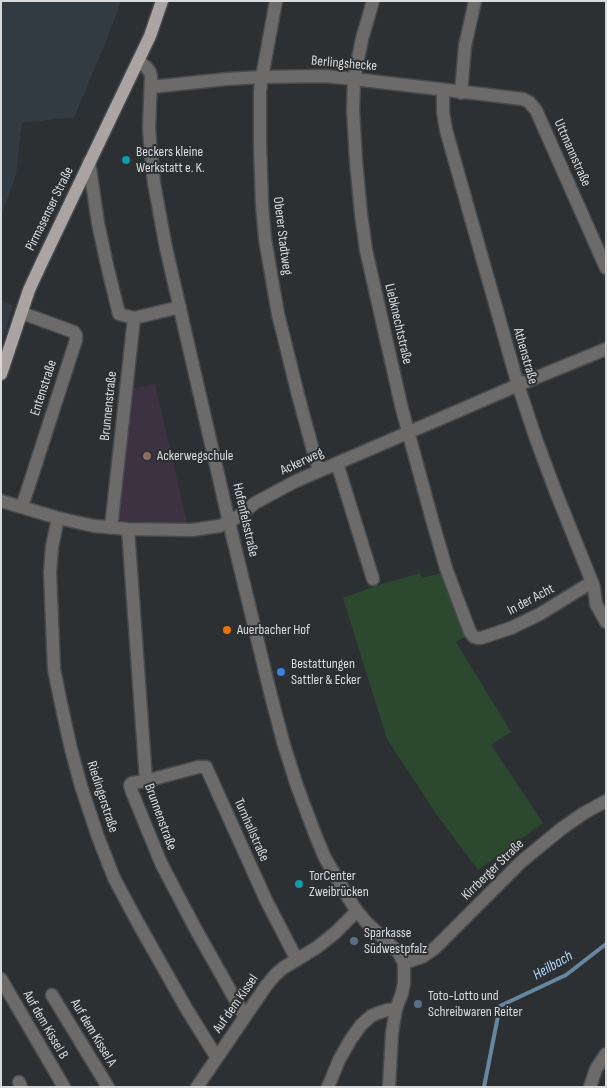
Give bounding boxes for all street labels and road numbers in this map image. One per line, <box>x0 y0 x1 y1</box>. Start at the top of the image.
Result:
street label: Berlingshecke <box>310 53 378 75</box>
street label: Uttmannstraße <box>550 117 594 189</box>
street label: Pirmasenser Straße <box>22 164 78 254</box>
street label: Oberer Stadtweg <box>269 196 295 276</box>
street label: Liebknechtstraße <box>381 282 415 366</box>
street label: Athenstraße <box>509 326 541 386</box>
street label: Entenstraße <box>27 358 61 418</box>
street label: Brunnenstraße <box>97 370 121 442</box>
street label: Ackerweg <box>278 445 326 479</box>
street label: Hofenfelsstraße <box>228 482 262 558</box>
street label: In der Acht <box>505 581 557 619</box>
street label: Riedingerstraße <box>83 759 121 835</box>
street label: Brunnenstraße <box>140 781 180 853</box>
street label: Turnhallstraße <box>230 796 272 864</box>
street label: Kirrberger Straße <box>458 836 528 904</box>
street label: Auf dem Kissel <box>210 971 262 1037</box>
street label: Auf dem Kissel B <box>19 988 71 1062</box>
street label: Auf dem Kissel A <box>66 996 120 1070</box>

